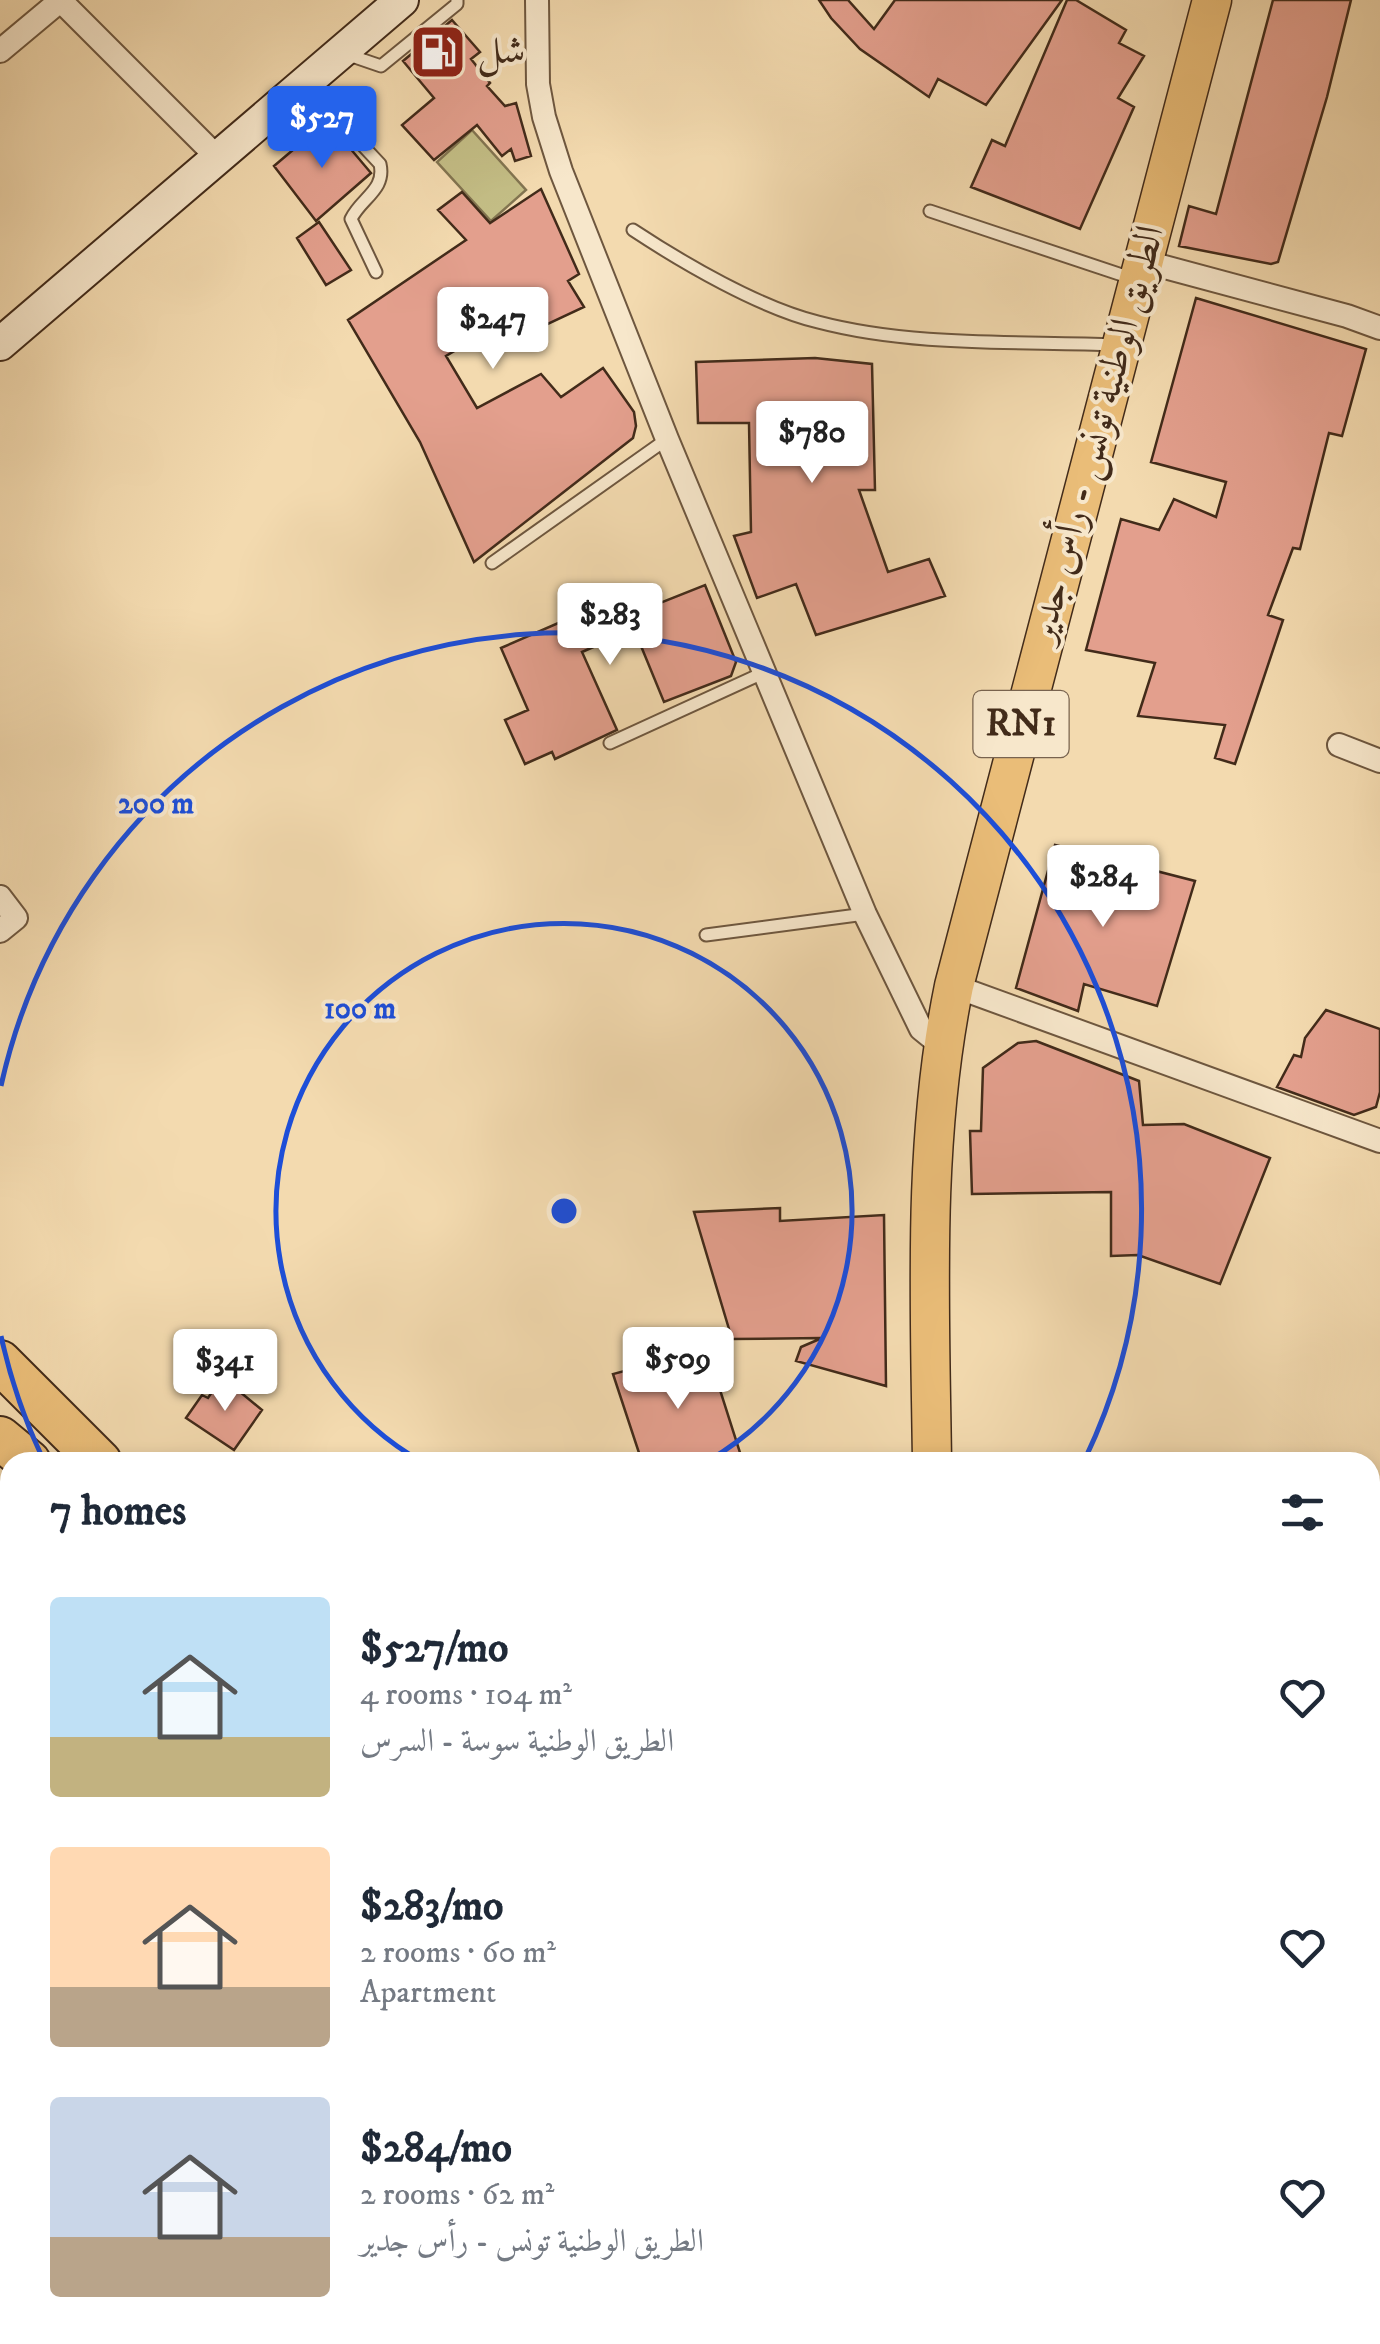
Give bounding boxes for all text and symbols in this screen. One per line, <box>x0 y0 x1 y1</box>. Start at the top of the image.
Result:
fuel station icon: شل <box>408 22 468 82</box>
place label: شل <box>477 27 525 78</box>
pin: $527 <box>263 86 381 171</box>
text: $527 <box>289 98 355 138</box>
street label: الطريق الوطنية تونس - رأس جدير <box>1010 218 1177 652</box>
pin: $247 <box>434 287 552 372</box>
text: $247 <box>459 299 527 339</box>
pin: $780 <box>753 401 871 486</box>
text: $780 <box>778 413 846 453</box>
pin: $283 <box>551 583 669 668</box>
text: $283 <box>579 595 641 635</box>
road number: RN1 <box>974 691 1068 757</box>
text: 200 m <box>118 786 194 823</box>
pin: $284 <box>1044 845 1162 930</box>
text: $284 <box>1069 857 1137 897</box>
text: 100 m <box>324 991 397 1028</box>
centre of rings <box>546 1193 582 1229</box>
pin: $509 <box>619 1327 737 1412</box>
pin: $341 <box>166 1329 284 1414</box>
text: $509 <box>645 1339 711 1379</box>
text: $341 <box>195 1341 255 1381</box>
icon: filters <box>1275 1485 1330 1540</box>
text: 7 homes <box>50 1486 186 1538</box>
text: $527/mo <box>360 1623 508 1675</box>
icon: home <box>130 1637 250 1757</box>
icon: heart <box>1275 1670 1330 1725</box>
text: 4 rooms · 104 m² <box>360 1675 572 1715</box>
text: الطريق الوطنية سوسة - السرس <box>360 1722 674 1762</box>
text: $283/mo <box>360 1881 504 1933</box>
icon: home <box>130 1887 250 2007</box>
icon: heart <box>1275 1920 1330 1975</box>
text: 2 rooms · 60 m² <box>360 1933 556 1973</box>
text: Apartment <box>360 1973 496 2013</box>
text: $284/mo <box>360 2123 512 2175</box>
icon: home <box>130 2137 250 2257</box>
icon: heart <box>1275 2170 1330 2225</box>
text: 2 rooms · 62 m² <box>360 2175 554 2215</box>
text: الطريق الوطنية تونس - رأس جدير <box>360 2222 704 2262</box>

